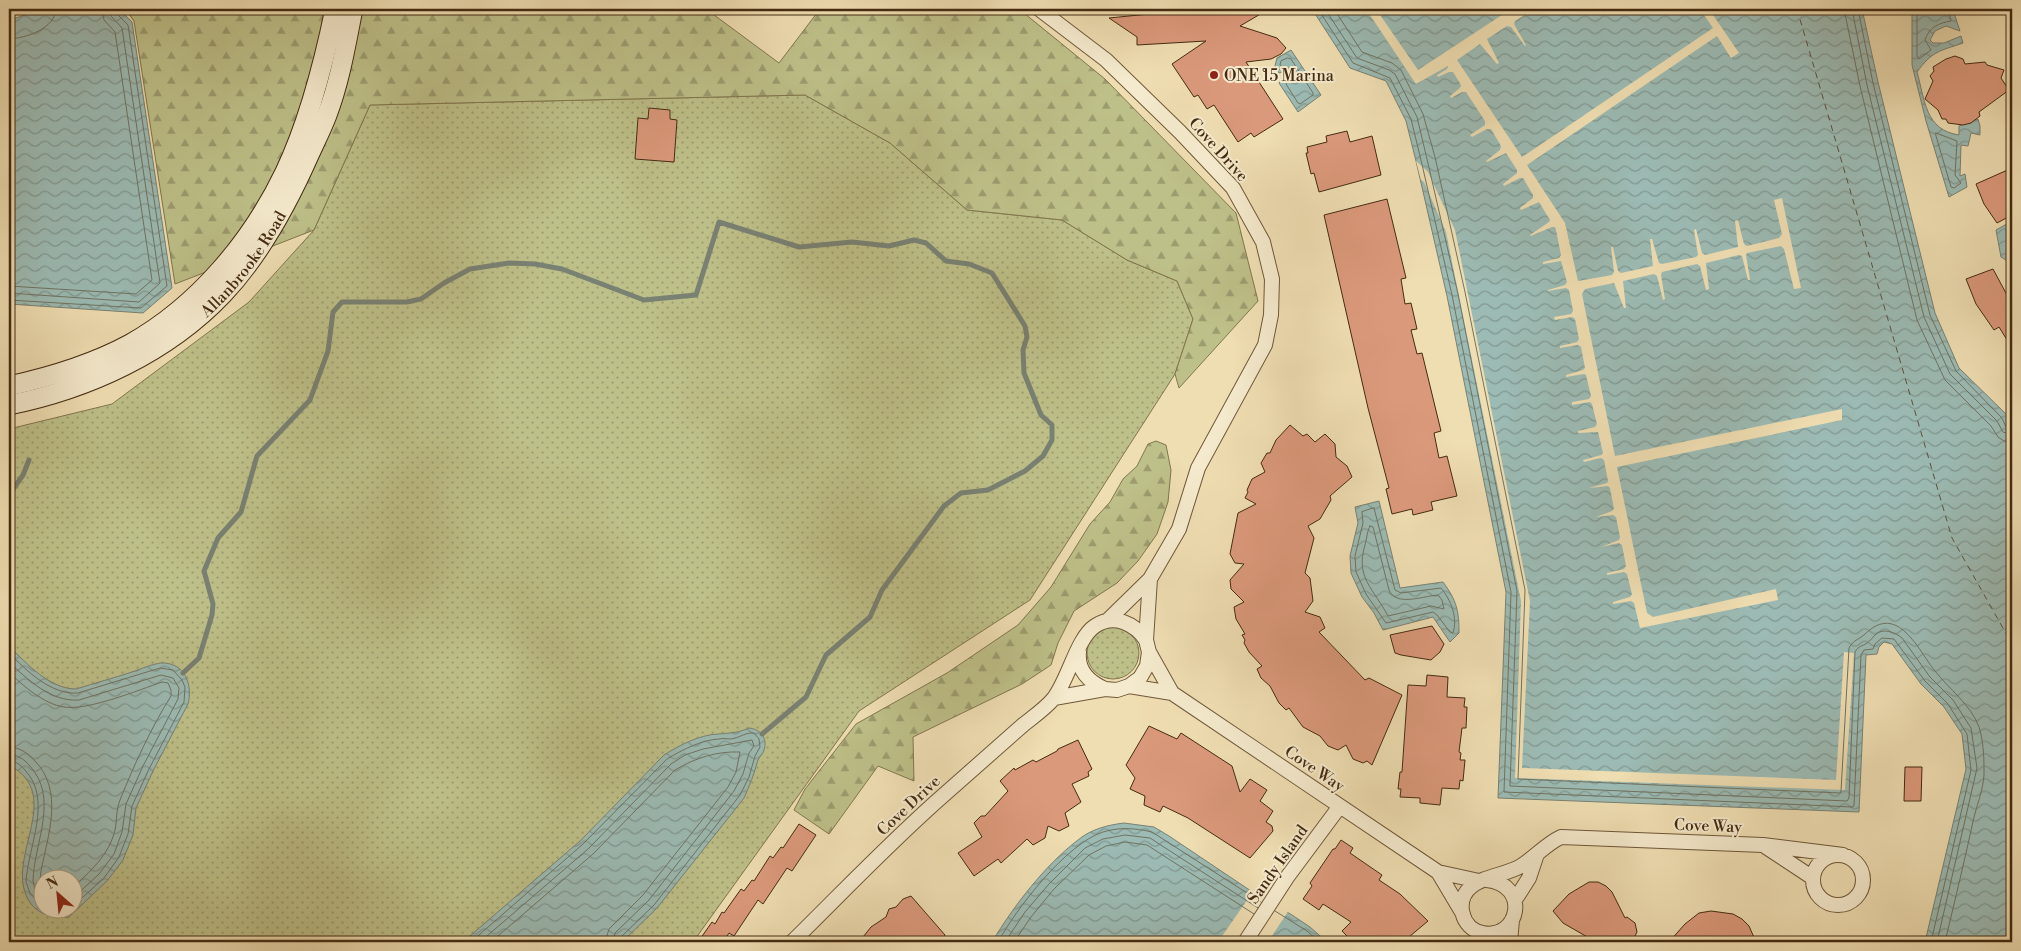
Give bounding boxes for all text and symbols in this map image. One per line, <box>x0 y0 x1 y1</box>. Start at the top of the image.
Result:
place label: ONE ̊15 Marina <box>1224 66 1335 86</box>
marker: ONE ̊15 Marina <box>1208 69 1220 81</box>
street label: Cove Drive <box>1184 113 1252 186</box>
street label: Allanbrooke Road <box>196 208 291 322</box>
street label: Cove Way <box>1281 742 1348 796</box>
street label: Cove Drive <box>873 771 945 840</box>
street label: Cove Way <box>1674 815 1743 837</box>
street label: Sandy Island <box>1243 821 1312 908</box>
north arrow <box>32 868 82 918</box>
text: N <box>44 873 62 894</box>

